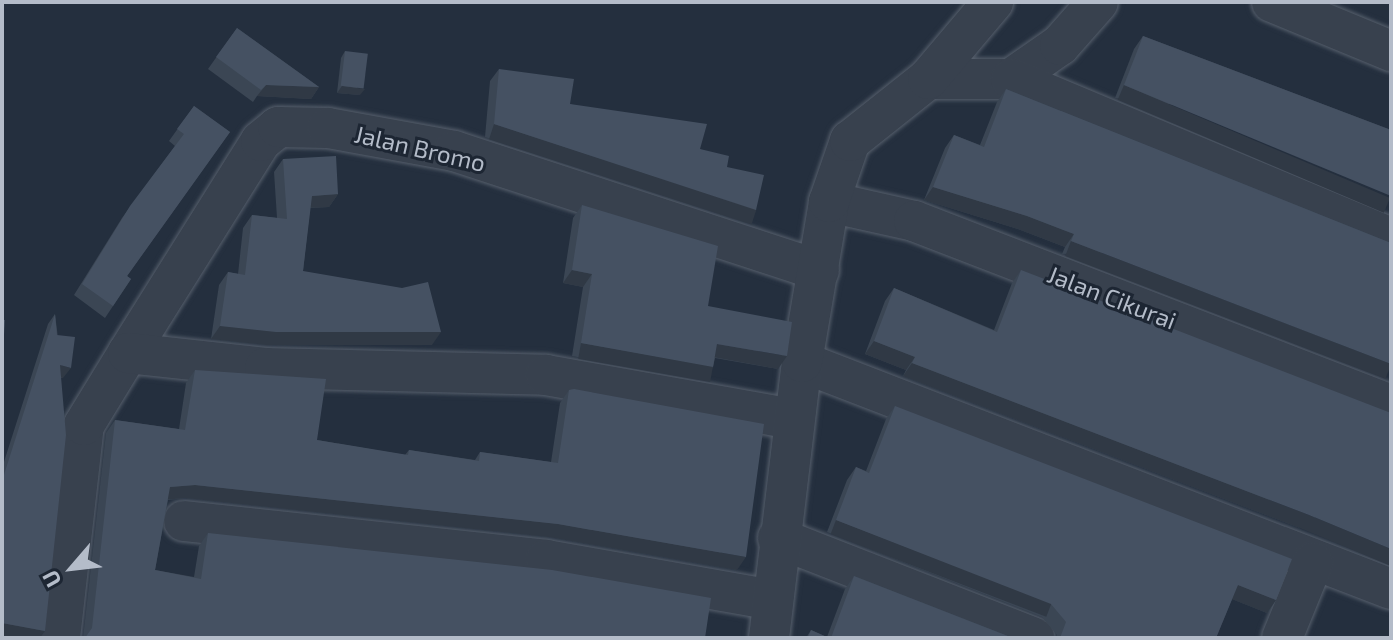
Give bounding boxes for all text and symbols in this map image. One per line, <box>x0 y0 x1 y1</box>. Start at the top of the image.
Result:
street label: Jalan Bromo <box>352 119 488 177</box>
street label: Jalan Cikurai <box>1044 259 1180 335</box>
north arrow <box>32 528 112 608</box>
text: U <box>36 567 66 592</box>

